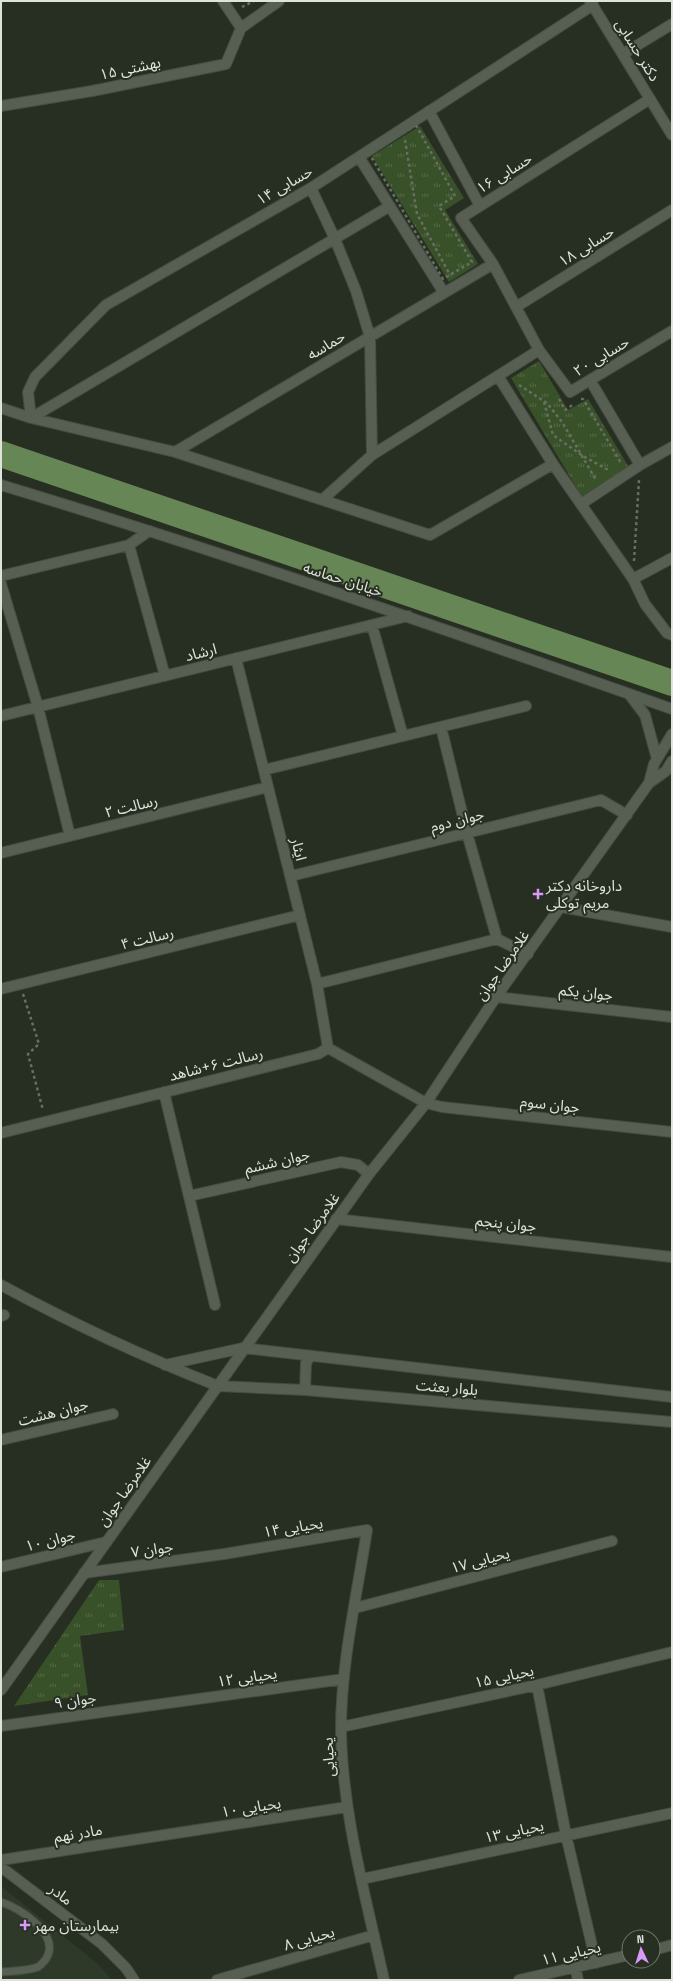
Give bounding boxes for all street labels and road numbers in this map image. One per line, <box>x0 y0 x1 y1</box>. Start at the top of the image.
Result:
street label: دکتر حسابی <box>611 15 665 85</box>
street label: بهشتی ۱۵ <box>98 52 162 84</box>
street label: حسابی ۱۶ <box>473 148 535 198</box>
street label: حسابی ۱۴ <box>252 161 316 209</box>
street label: حسابی ۱۸ <box>555 221 617 271</box>
street label: حماسه <box>304 326 349 364</box>
street label: حسابی ۲۰ <box>570 332 633 380</box>
street label: خیابان حماسه <box>301 557 385 601</box>
street label: ارشاد <box>183 639 219 665</box>
street label: رسالت ۲ <box>103 790 159 822</box>
street label: جوان دوم <box>428 804 486 838</box>
street label: ایثار <box>287 834 311 863</box>
street label: رسالت ۴ <box>119 922 175 954</box>
street label: غلامرضا جوان <box>471 926 533 1004</box>
street label: جوان یکم <box>558 980 614 1006</box>
street label: رسالت ۶+شاهد <box>167 1043 265 1085</box>
street label: جوان سوم <box>519 1091 581 1119</box>
street label: جوان ششم <box>242 1144 312 1180</box>
street label: غلامرضا جوان <box>280 1188 344 1266</box>
street label: جوان پنجم <box>474 1210 538 1238</box>
street label: بلوار بعثت <box>415 1375 479 1399</box>
street label: جوان هشت <box>16 1394 90 1430</box>
street label: غلامرضا جوان <box>93 1452 155 1530</box>
street label: یحیایی ۱۴ <box>262 1513 324 1541</box>
street label: جوان ۱۰ <box>23 1525 77 1555</box>
street label: جوان ۷ <box>130 1537 174 1561</box>
street label: یحیایی ۱۷ <box>448 1543 512 1577</box>
street label: یحیایی ۱۵ <box>472 1660 536 1692</box>
street label: یحیایی ۱۲ <box>216 1663 278 1691</box>
street label: جوان ۹ <box>53 1688 97 1712</box>
street label: یحیایی <box>317 1737 339 1777</box>
street label: یحیایی ۱۰ <box>220 1793 282 1821</box>
street label: یحیایی ۱۳ <box>482 1815 546 1847</box>
street label: مادر نهم <box>52 1820 104 1848</box>
street label: مادر <box>45 1878 77 1909</box>
street label: یحیایی ۸ <box>281 1922 337 1954</box>
street label: یحیایی ۱۱ <box>539 1937 603 1969</box>

